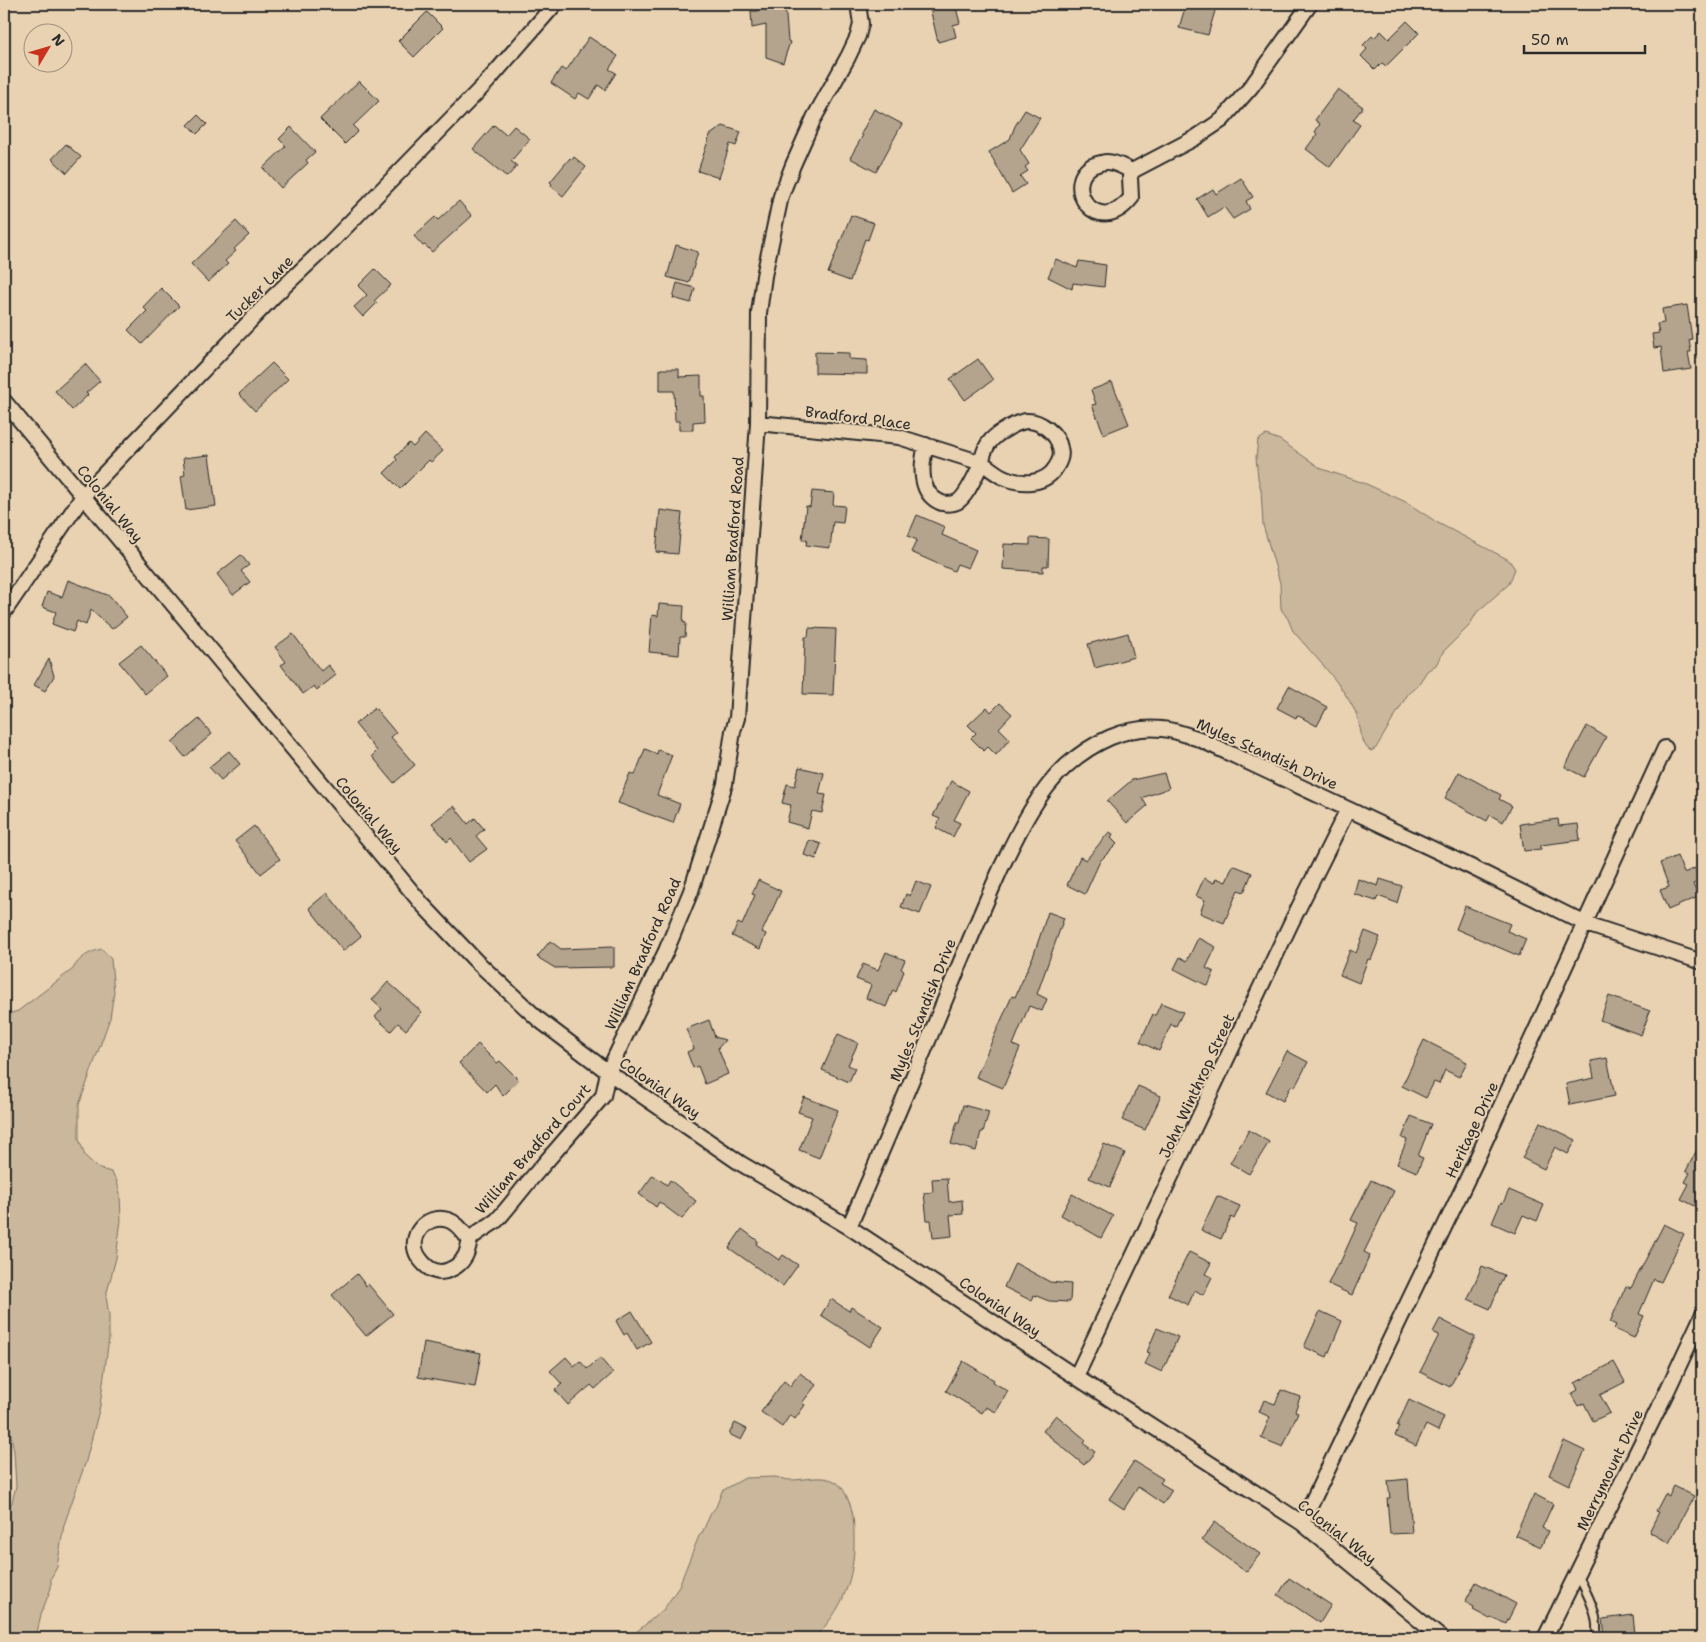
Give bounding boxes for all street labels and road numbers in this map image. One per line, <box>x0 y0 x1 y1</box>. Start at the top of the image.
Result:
street label: Tucker Lane <box>222 251 298 327</box>
street label: Bradford Place <box>804 402 912 434</box>
street label: William Bradford Road <box>717 456 749 622</box>
street label: Colonial Way <box>72 461 148 547</box>
street label: Myles Standish Drive <box>1193 714 1341 794</box>
street label: Colonial Way <box>331 772 407 858</box>
street label: William Bradford Road <box>600 874 686 1033</box>
street label: Myles Standish Drive <box>885 935 961 1085</box>
street label: John Winthrop Street <box>1155 1011 1239 1161</box>
street label: Colonial Way <box>615 1053 705 1123</box>
street label: Heritage Drive <box>1441 1078 1503 1182</box>
street label: William Bradford Court <box>471 1079 595 1219</box>
street label: Colonial Way <box>955 1272 1045 1342</box>
street label: Merrymount Drive <box>1572 1406 1648 1534</box>
street label: Colonial Way <box>1294 1495 1380 1569</box>

